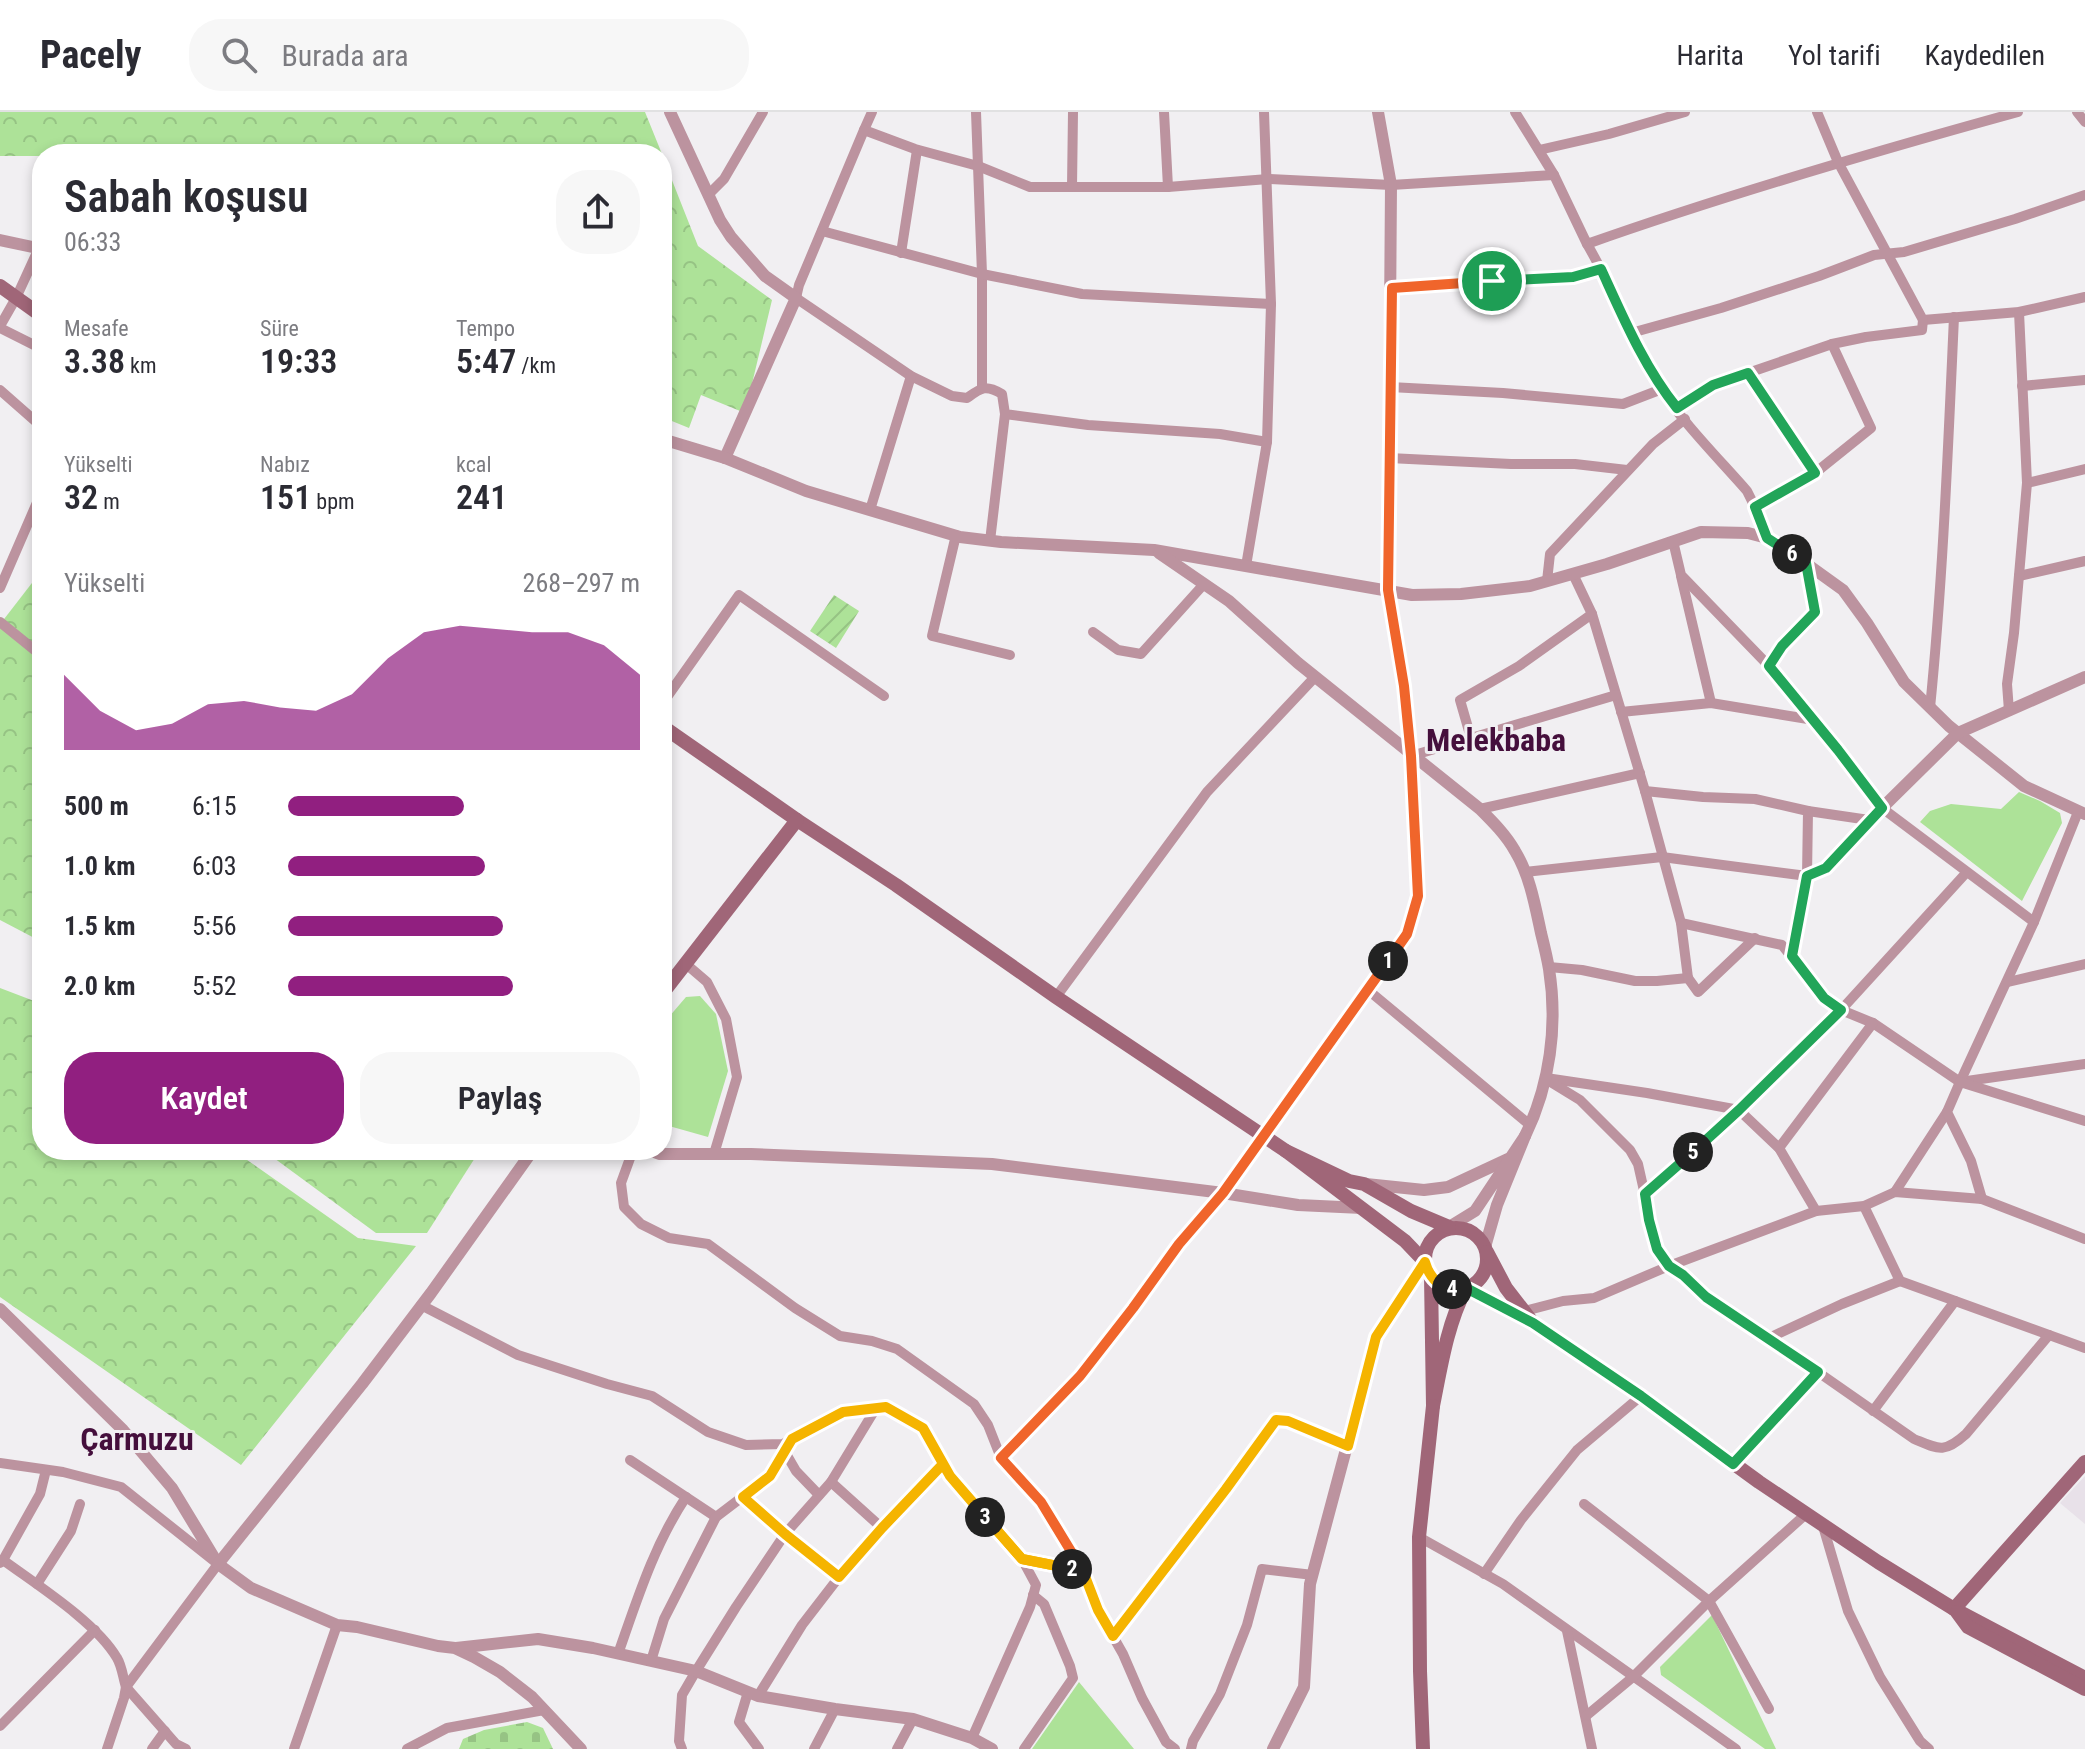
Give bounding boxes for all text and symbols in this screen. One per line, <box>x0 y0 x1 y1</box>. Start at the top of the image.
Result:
search box <box>189 19 749 91</box>
text: Pacely <box>40 33 141 77</box>
icon: search <box>217 33 261 77</box>
text: Burada ara <box>281 38 409 73</box>
text: Harita <box>1676 39 1744 72</box>
text: Yol tarifi <box>1788 39 1881 72</box>
text: Kaydedilen <box>1925 39 2045 72</box>
button: share <box>556 170 640 254</box>
text: Sabah koşusu <box>64 171 308 223</box>
text: 06:33 <box>64 227 121 257</box>
pin <box>1458 247 1526 315</box>
icon: arrive <box>1470 259 1514 303</box>
text: Mesafe <box>64 316 129 341</box>
text: Süre <box>260 316 299 341</box>
text: Tempo <box>456 316 515 341</box>
text: 3.38 <box>64 341 125 381</box>
text: 19:33 <box>260 341 337 381</box>
text: 5:47 <box>456 341 516 381</box>
text: km <box>125 353 157 378</box>
text: /km <box>516 353 556 378</box>
text: Yükselti <box>64 452 133 477</box>
text: Nabız <box>260 452 310 477</box>
text: kcal <box>456 452 491 477</box>
text: 32 <box>64 477 98 517</box>
text: 151 <box>260 477 311 517</box>
text: 241 <box>456 477 507 517</box>
text: m <box>98 489 120 514</box>
text: bpm <box>311 489 355 514</box>
pin: 6 <box>1772 534 1812 574</box>
text: 6 <box>1786 541 1798 566</box>
text: Yükselti <box>64 568 145 598</box>
text: 268–297 m <box>523 568 640 598</box>
district label: Melekbaba <box>1426 721 1566 759</box>
text: 500 m <box>64 791 129 821</box>
text: 6:15 <box>192 791 237 821</box>
text: 1.0 km <box>64 851 136 881</box>
text: 6:03 <box>192 851 237 881</box>
text: 1.5 km <box>64 911 136 941</box>
text: 5:56 <box>192 911 237 941</box>
pin: 1 <box>1368 941 1408 981</box>
text: 1 <box>1382 948 1394 973</box>
text: 2.0 km <box>64 971 136 1001</box>
text: 5:52 <box>192 971 237 1001</box>
button: Kaydet <box>64 1052 344 1144</box>
button: Paylaş <box>360 1052 640 1144</box>
pin: 5 <box>1673 1132 1713 1172</box>
text: 5 <box>1687 1139 1699 1164</box>
pin: 4 <box>1432 1269 1472 1309</box>
text: 4 <box>1446 1276 1458 1301</box>
district label: Çarmuzu <box>80 1420 194 1458</box>
pin: 3 <box>965 1497 1005 1537</box>
text: 3 <box>979 1504 991 1529</box>
pin: 2 <box>1052 1549 1092 1589</box>
text: 2 <box>1066 1556 1078 1581</box>

